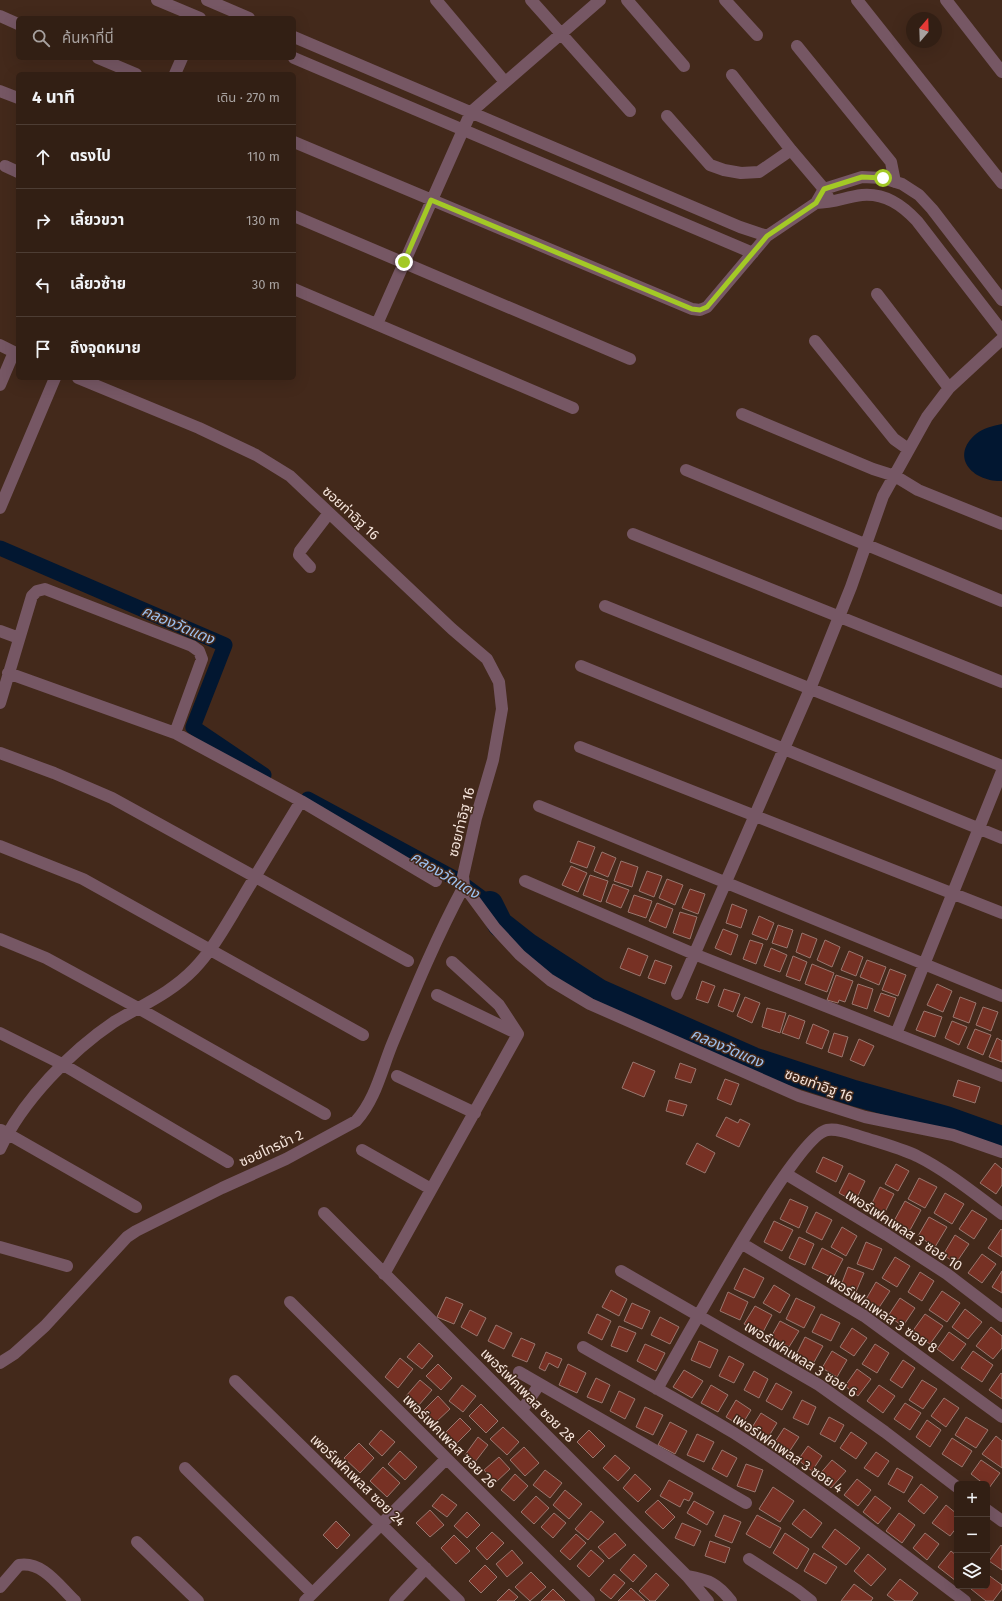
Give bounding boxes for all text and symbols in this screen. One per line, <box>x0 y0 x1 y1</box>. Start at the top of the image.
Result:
north arrow <box>906 12 942 48</box>
search box <box>16 16 296 60</box>
icon: search <box>30 27 52 49</box>
text: ค้นหาที่นี่ <box>62 29 114 47</box>
text: 4 นาที <box>32 87 75 108</box>
text: เดิน · 270 m <box>217 90 280 105</box>
icon: ahead <box>32 146 54 168</box>
text: ตรงไป <box>70 147 111 165</box>
text: 110 m <box>247 149 280 164</box>
route start <box>874 169 892 187</box>
icon: right <box>32 210 54 232</box>
text: เลี้ยวขวา <box>70 211 124 229</box>
text: 130 m <box>246 213 280 228</box>
route end <box>395 253 413 271</box>
icon: left <box>32 274 54 296</box>
text: เลี้ยวซ้าย <box>70 275 126 293</box>
text: 30 m <box>252 277 280 292</box>
icon: arrive <box>32 338 54 360</box>
text: ถึงจุดหมาย <box>70 339 141 357</box>
street label: ซอยท่าอิฐ 16 <box>319 483 383 544</box>
water label: คลองวัดแดง <box>139 602 218 649</box>
street label: ซอยท่าอิฐ 16 <box>445 785 478 859</box>
water label: คลองวัดแดง <box>407 848 483 903</box>
water label: คลองวัดแดง <box>688 1025 767 1072</box>
street label: ซอยท่าอิฐ 16 <box>782 1065 855 1106</box>
street label: ซอยไทรม้า 2 <box>237 1126 306 1171</box>
street label: เพอร์เฟคเพลส 3 ซอย 10 <box>842 1186 966 1275</box>
street label: เพอร์เฟคเพลส 3 ซอย 8 <box>823 1270 941 1357</box>
street label: เพอร์เฟคเพลส 3 ซอย 6 <box>741 1318 860 1401</box>
street label: เพอร์เฟคเพลส ซอย 28 <box>477 1345 579 1446</box>
street label: เพอร์เฟคเพลส ซอย 26 <box>399 1391 500 1492</box>
street label: เพอร์เฟคเพลส 3 ซอย 4 <box>729 1410 847 1497</box>
street label: เพอร์เฟคเพลส ซอย 24 <box>307 1431 409 1530</box>
map controls <box>954 1481 990 1589</box>
button: + <box>954 1481 990 1517</box>
button: − <box>954 1517 990 1553</box>
button: layers <box>954 1553 990 1589</box>

